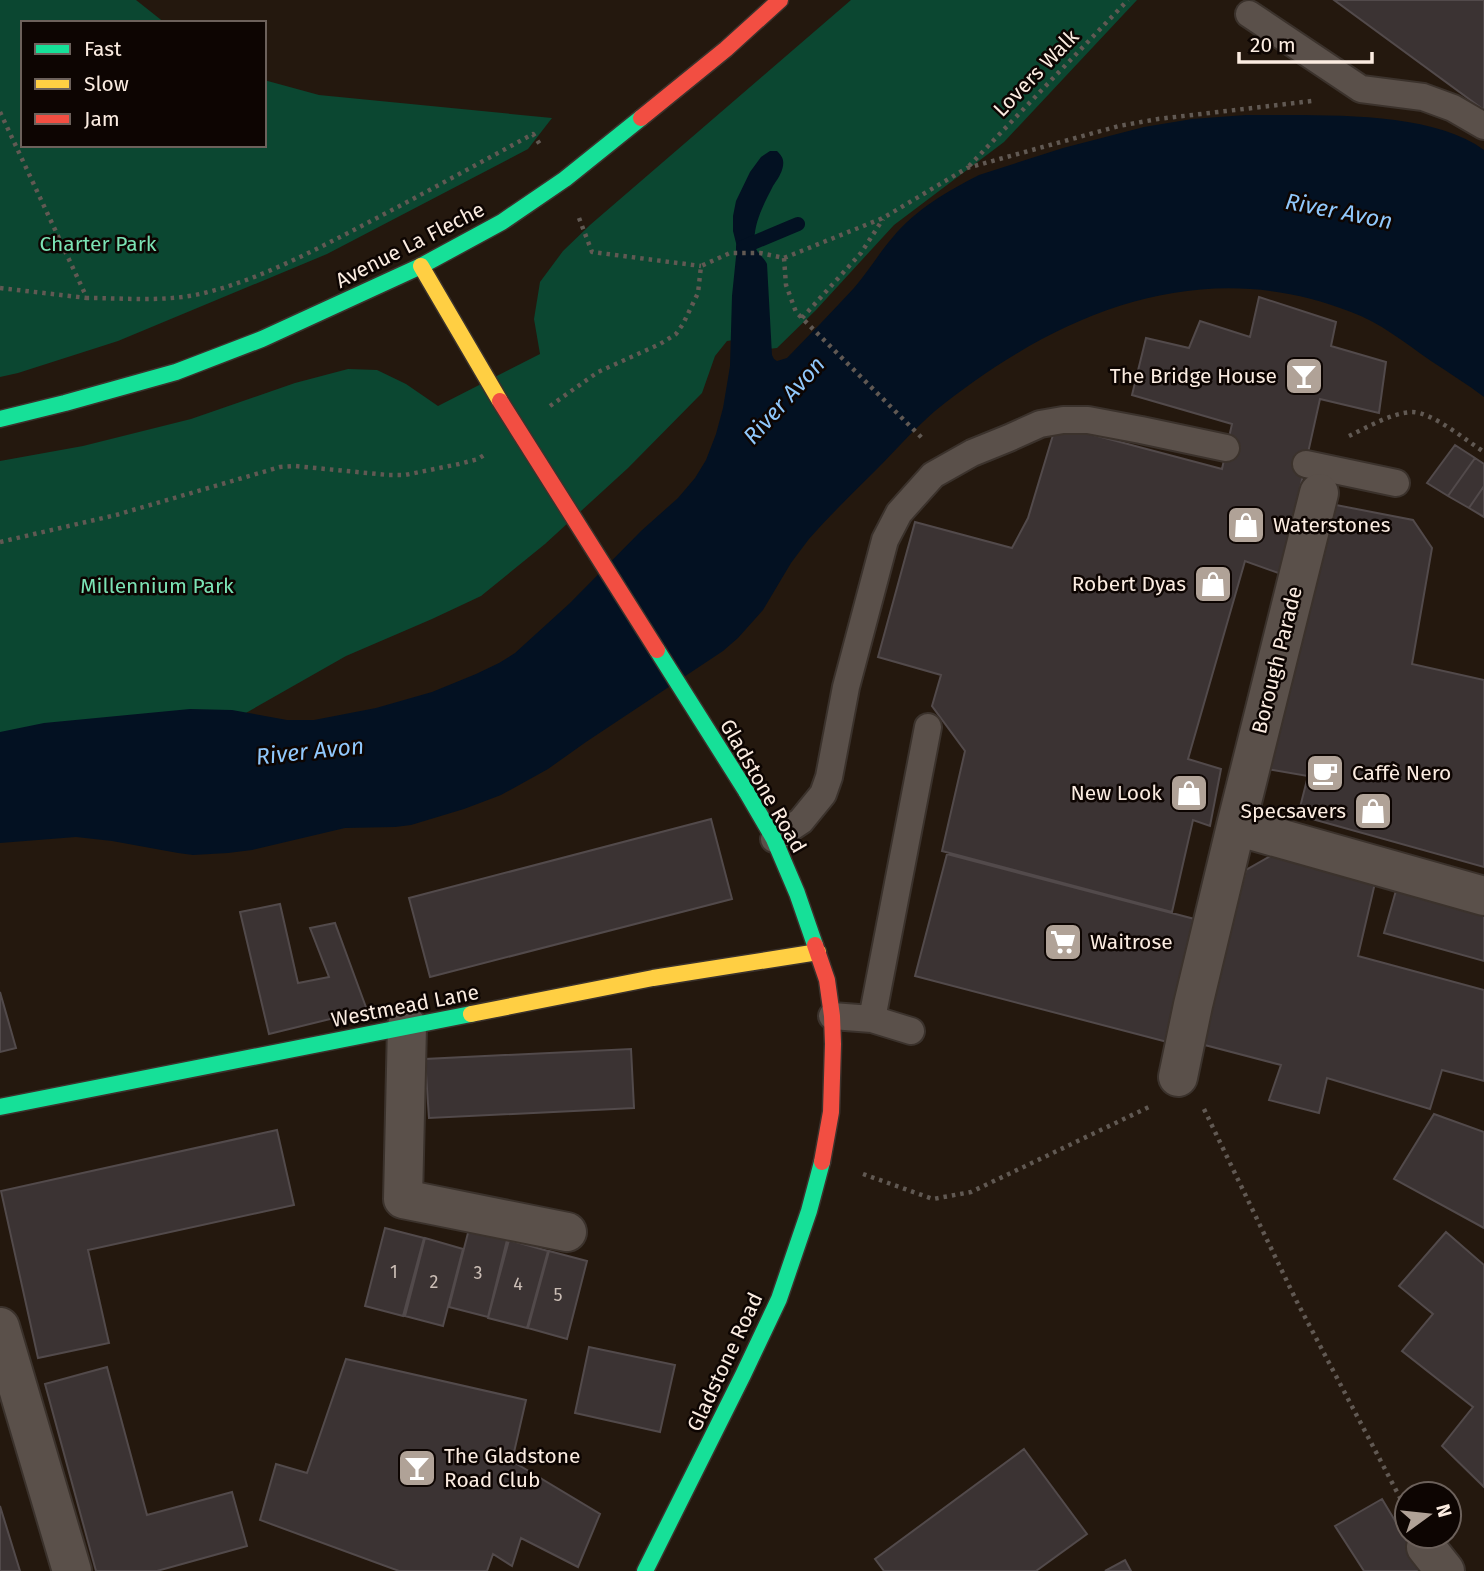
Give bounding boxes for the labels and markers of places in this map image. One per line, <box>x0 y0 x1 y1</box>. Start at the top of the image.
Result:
bar icon: The Bridge House <box>1283 355 1325 397</box>
place label: The Bridge House <box>1110 363 1277 389</box>
shop icon: Waterstones <box>1225 504 1267 546</box>
place label: Waterstones <box>1273 512 1391 538</box>
shop icon: Robert Dyas <box>1192 563 1234 605</box>
place label: Robert Dyas <box>1072 571 1186 597</box>
cafe icon: Caffè Nero <box>1304 752 1346 794</box>
place label: Caffè Nero <box>1352 760 1451 786</box>
shop icon: New Look <box>1168 772 1210 814</box>
place label: New Look <box>1070 780 1162 806</box>
shop icon: Specsavers <box>1352 790 1394 832</box>
place label: Specsavers <box>1241 798 1346 824</box>
supermarket icon: Waitrose <box>1042 921 1084 963</box>
place label: Waitrose <box>1090 929 1173 955</box>
place label: The Gladstone Road Club <box>444 1443 581 1493</box>
bar icon: The Gladstone Road Club <box>396 1447 438 1489</box>

